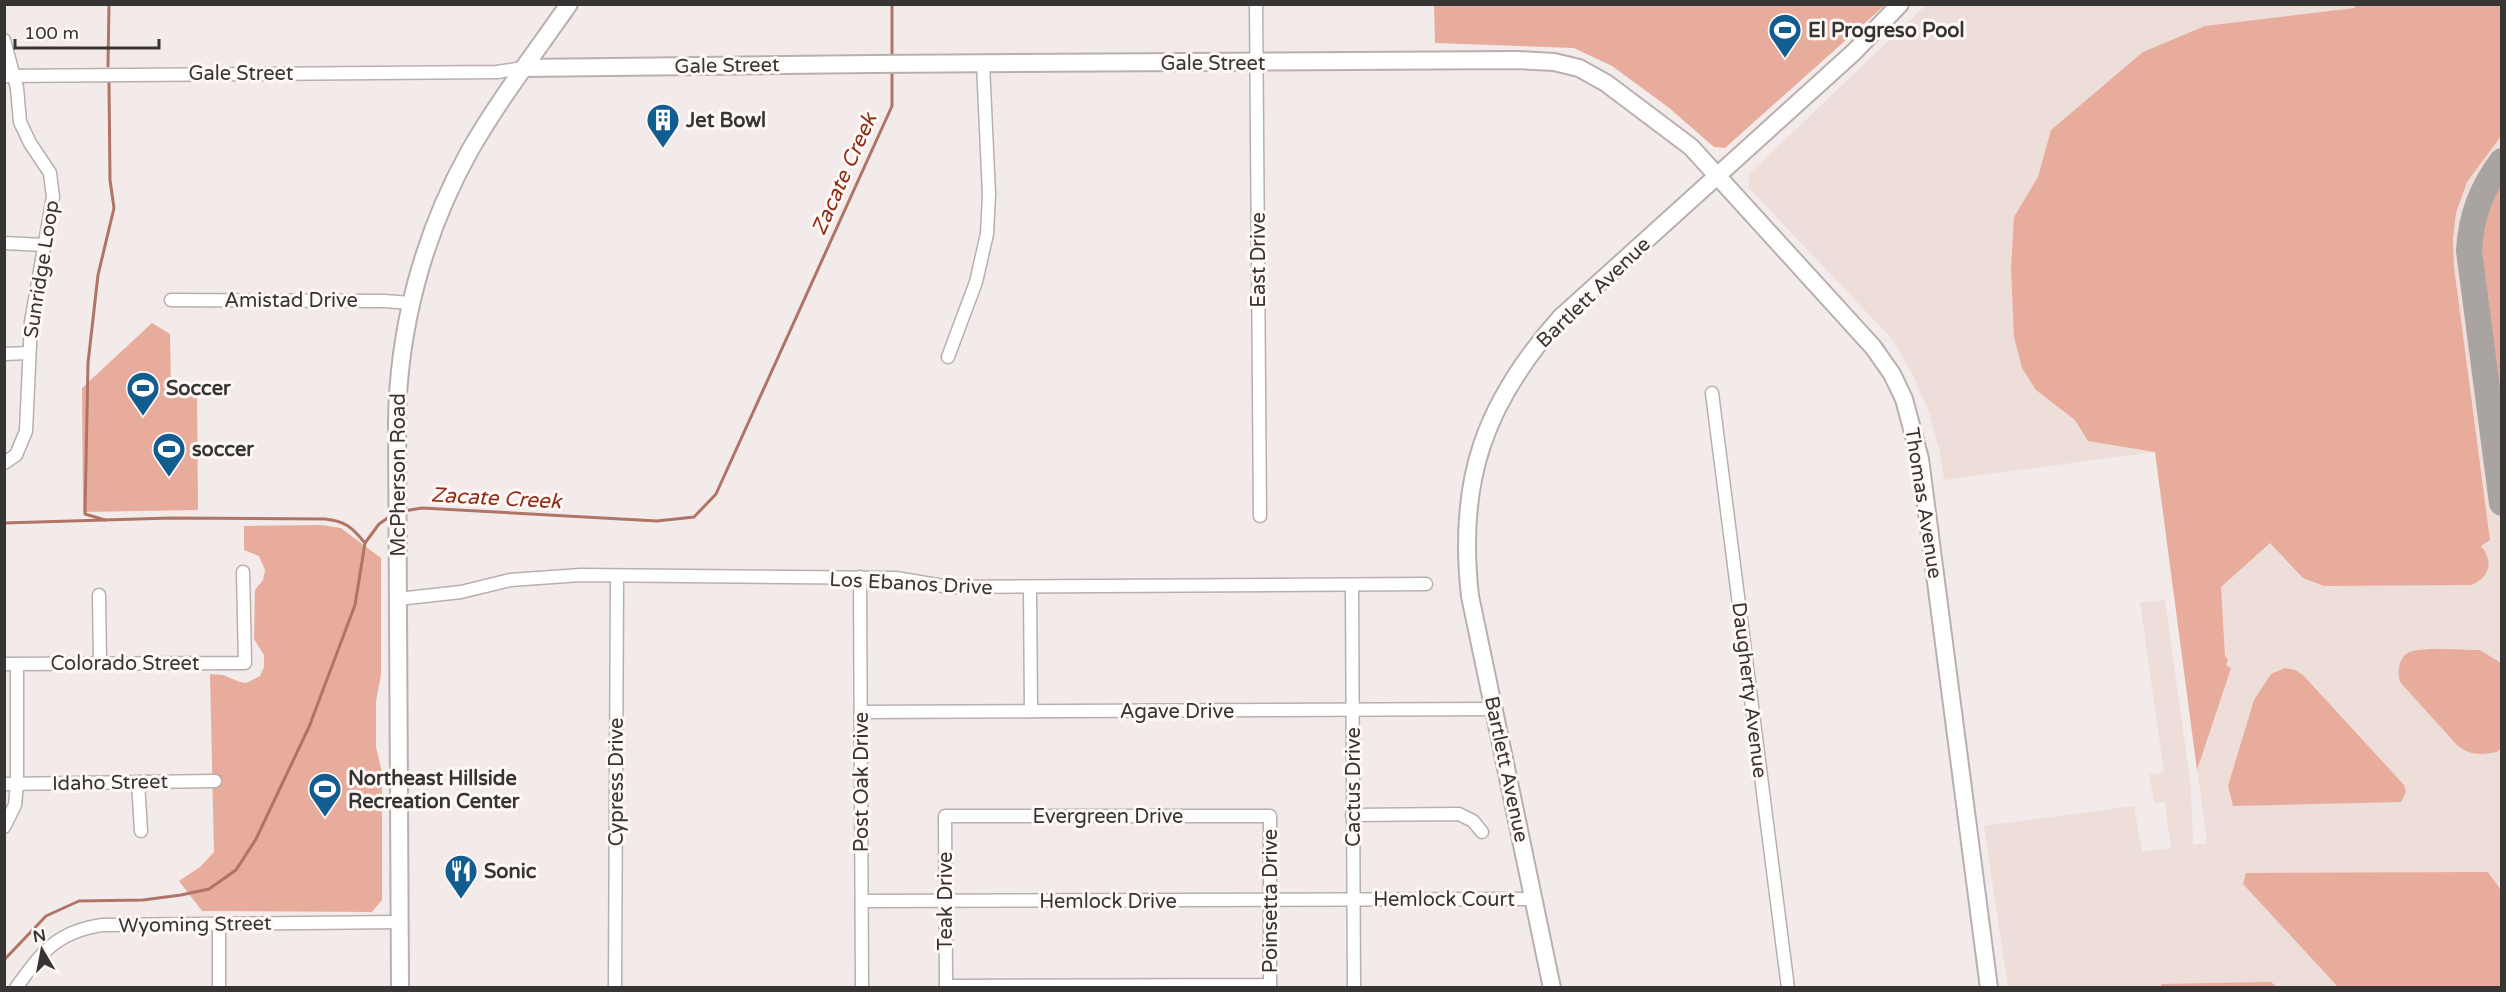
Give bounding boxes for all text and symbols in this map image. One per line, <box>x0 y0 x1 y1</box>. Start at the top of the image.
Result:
scale bar <box>15 12 159 50</box>
sports icon: El Progreso Pool <box>1767 12 1803 59</box>
place label: El Progreso Pool <box>1808 19 1964 43</box>
text: 100 m <box>24 22 79 44</box>
street label: Gale Street <box>1160 52 1266 76</box>
street label: Gale Street <box>674 53 780 79</box>
street label: Gale Street <box>188 62 294 86</box>
building icon: Jet Bowl <box>645 102 681 149</box>
water label: Zacate Creek <box>806 108 883 239</box>
place label: Jet Bowl <box>685 109 766 133</box>
street label: Sunridge Loop <box>19 198 65 340</box>
street label: East Drive <box>1247 212 1271 308</box>
street label: Bartlett Avenue <box>1532 232 1656 353</box>
street label: Amistad Drive <box>224 289 358 313</box>
sports icon: Soccer <box>125 370 161 417</box>
place label: Soccer <box>166 377 231 401</box>
street label: McPherson Road <box>387 393 411 557</box>
street label: Thomas Avenue <box>1899 426 1947 580</box>
sports icon: soccer <box>151 431 187 478</box>
place label: soccer <box>192 438 254 462</box>
water label: Zacate Creek <box>430 483 563 514</box>
street label: Los Ebanos Drive <box>829 568 993 600</box>
street label: Daugherty Avenue <box>1726 601 1772 779</box>
street label: Colorado Street <box>51 652 200 676</box>
street label: Bartlett Avenue <box>1479 694 1533 844</box>
street label: Agave Drive <box>1120 700 1234 724</box>
street label: Post Oak Drive <box>850 712 874 852</box>
street label: Cypress Drive <box>605 718 629 846</box>
street label: Cactus Drive <box>1342 727 1366 847</box>
place label: Northeast Hillside Recreation Center <box>348 767 520 814</box>
street label: Idaho Street <box>52 770 169 796</box>
sports icon: Northeast Hillside Recreation Center <box>307 771 343 818</box>
street label: Evergreen Drive <box>1033 805 1183 829</box>
street label: Poinsetta Drive <box>1259 829 1283 973</box>
street label: Teak Drive <box>934 852 958 950</box>
restaurant icon: Sonic <box>443 853 479 900</box>
place label: Sonic <box>484 860 537 884</box>
street label: Hemlock Court <box>1373 888 1515 912</box>
street label: Hemlock Drive <box>1039 890 1177 914</box>
street label: Wyoming Street <box>118 912 272 938</box>
north arrow <box>12 920 72 980</box>
text: N <box>32 925 48 947</box>

